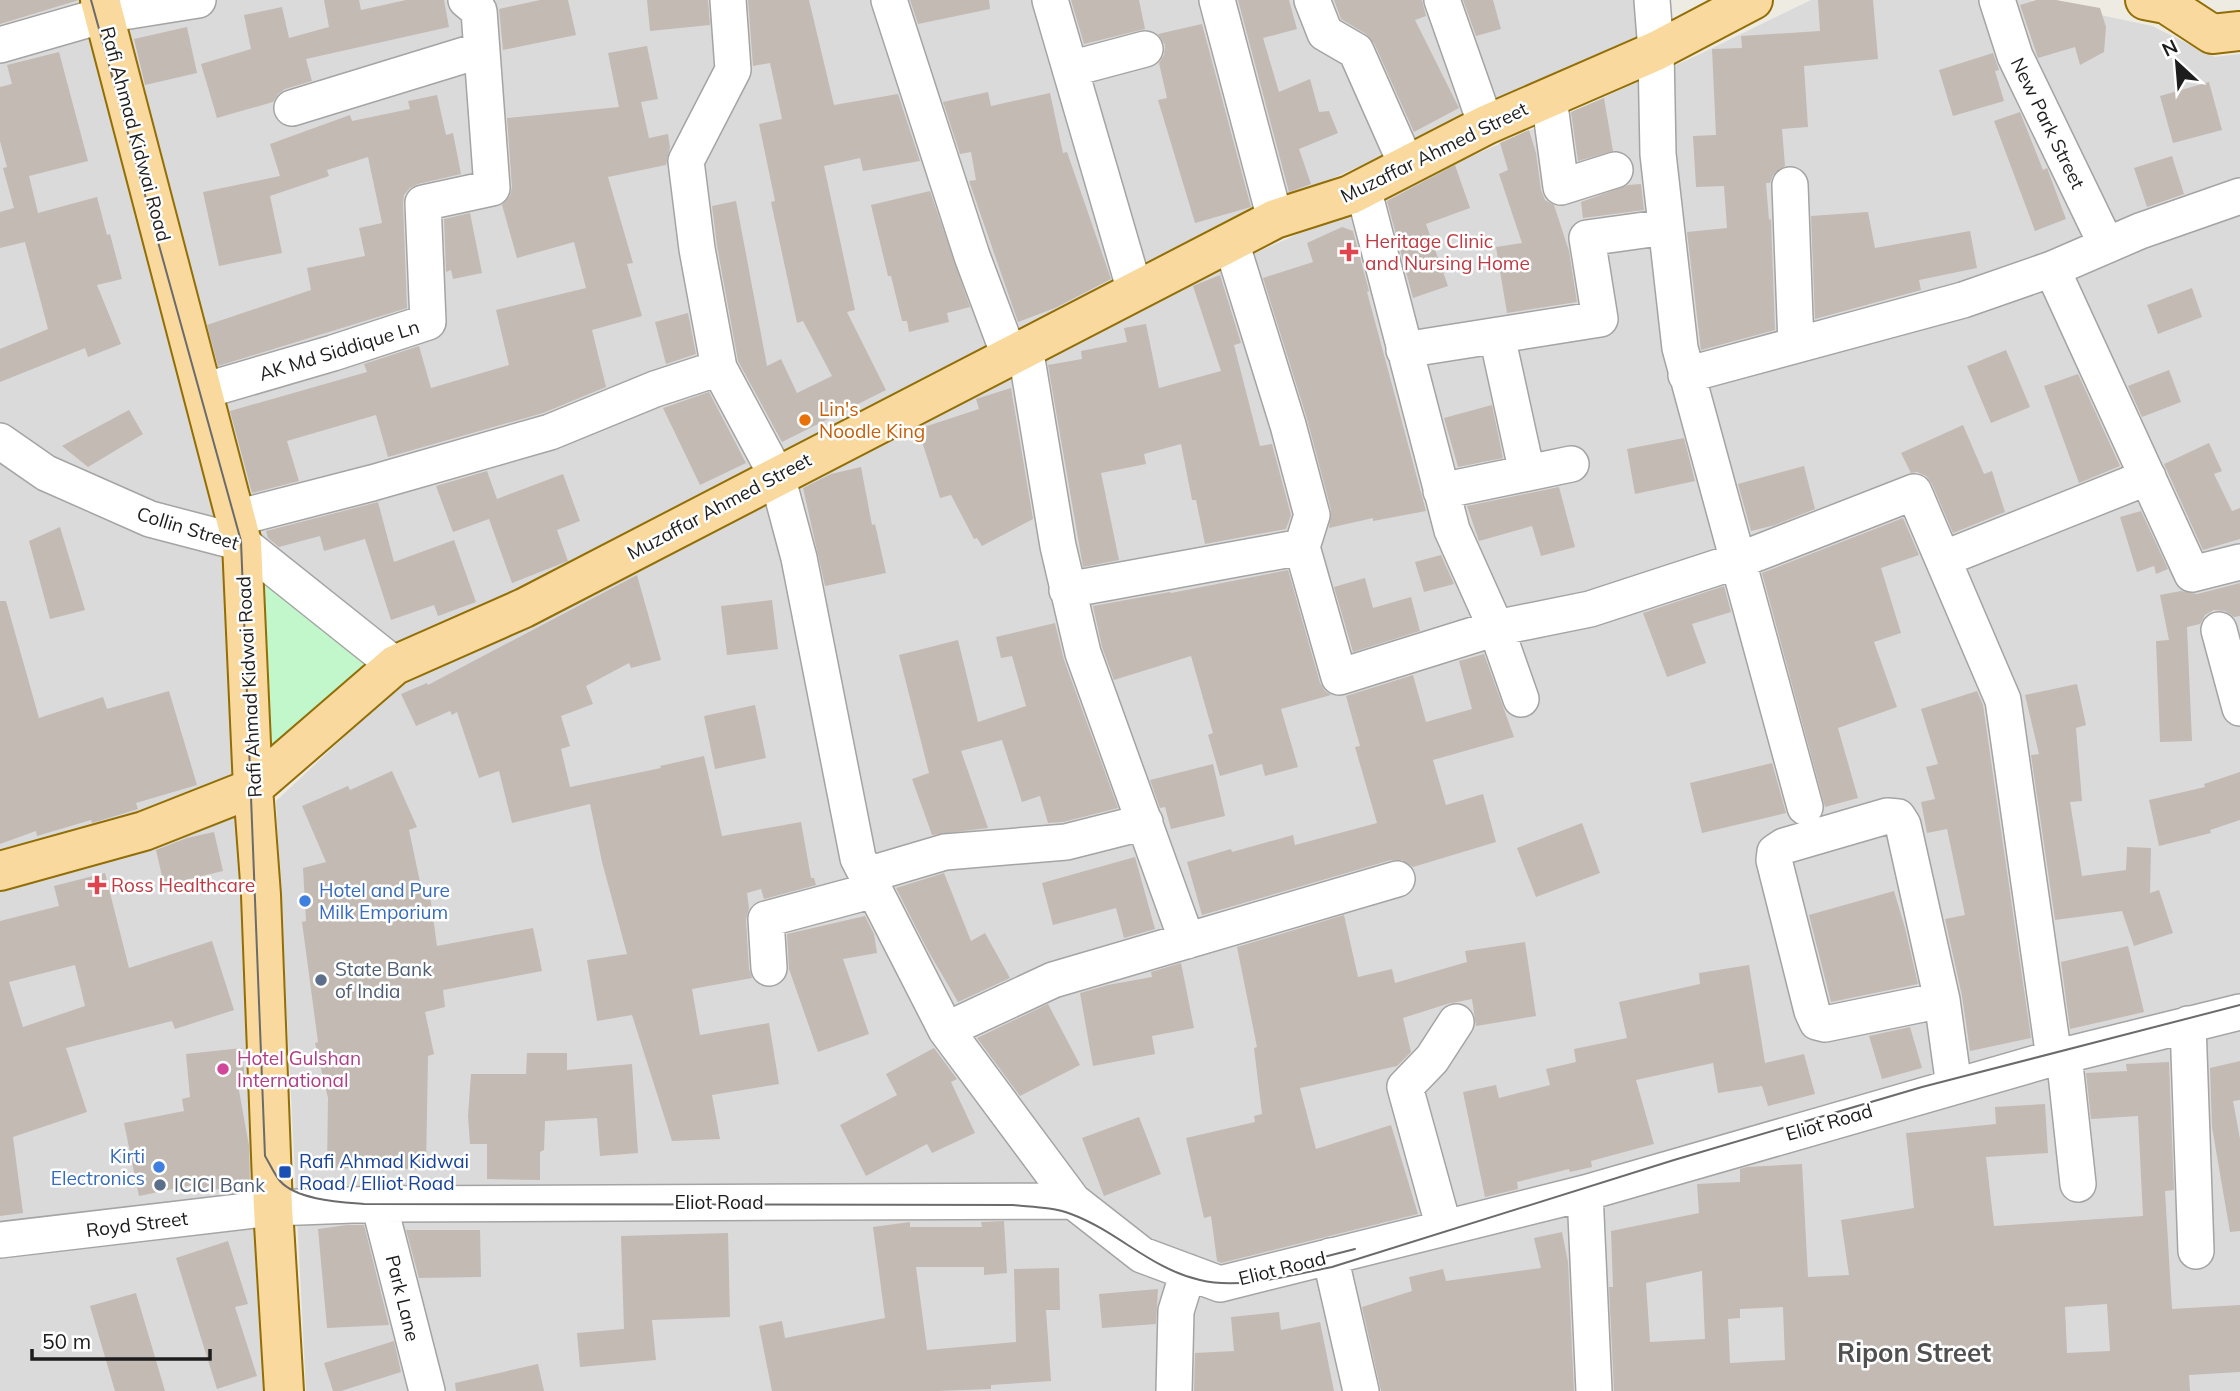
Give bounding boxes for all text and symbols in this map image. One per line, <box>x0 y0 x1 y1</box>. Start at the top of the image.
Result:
street label: Rafi Ahmad Kidwai Road <box>96 24 176 244</box>
north arrow <box>2142 28 2212 98</box>
text: N <box>2158 34 2181 62</box>
street label: New Park Street <box>2006 53 2090 193</box>
street label: Muzaffar Ahmed Street <box>1337 96 1532 208</box>
place label: Heritage Clinic and Nursing Home <box>1365 229 1530 275</box>
marker: Heritage Clinic and Nursing Home <box>1339 242 1359 262</box>
street label: AK Md Siddique Ln <box>256 314 422 386</box>
place label: Lin's Noodle King <box>819 397 925 443</box>
marker: Lin's Noodle King <box>797 412 813 428</box>
street label: Muzaffar Ahmed Street <box>623 447 816 565</box>
street label: Collin Street <box>134 501 242 555</box>
street label: Rafi Ahmad Kidwai Road <box>231 576 267 798</box>
place label: Ross Healthcare <box>111 873 255 897</box>
marker: Ross Healthcare <box>89 877 105 893</box>
place label: Hotel and Pure Milk Emporium <box>319 878 450 924</box>
marker: Hotel and Pure Milk Emporium <box>297 893 313 909</box>
place label: State Bank of India <box>335 957 432 1003</box>
marker: State Bank of India <box>313 972 329 988</box>
place label: Hotel Gulshan International <box>237 1046 361 1092</box>
marker: Hotel Gulshan International <box>215 1061 231 1077</box>
street label: Eliot Road <box>1783 1098 1875 1146</box>
place label: Kirti Electronics <box>51 1144 145 1190</box>
place label: Rafi Ahmad Kidwai Road / Elliot Road <box>299 1149 469 1195</box>
marker: Kirti Electronics <box>151 1159 167 1175</box>
marker: Rafi Ahmad Kidwai Road / Elliot Road <box>277 1164 293 1180</box>
place label: ICICI Bank <box>174 1173 265 1197</box>
marker: ICICI Bank <box>152 1177 168 1193</box>
street label: Eliot Road <box>674 1190 764 1214</box>
street label: Royd Street <box>85 1206 190 1242</box>
street label: Eliot Road <box>1236 1246 1328 1290</box>
street label: Park Lane <box>381 1252 425 1344</box>
scale bar <box>32 1318 210 1362</box>
text: 50 m <box>42 1328 91 1354</box>
district label: Ripon Street <box>1837 1336 1991 1369</box>

